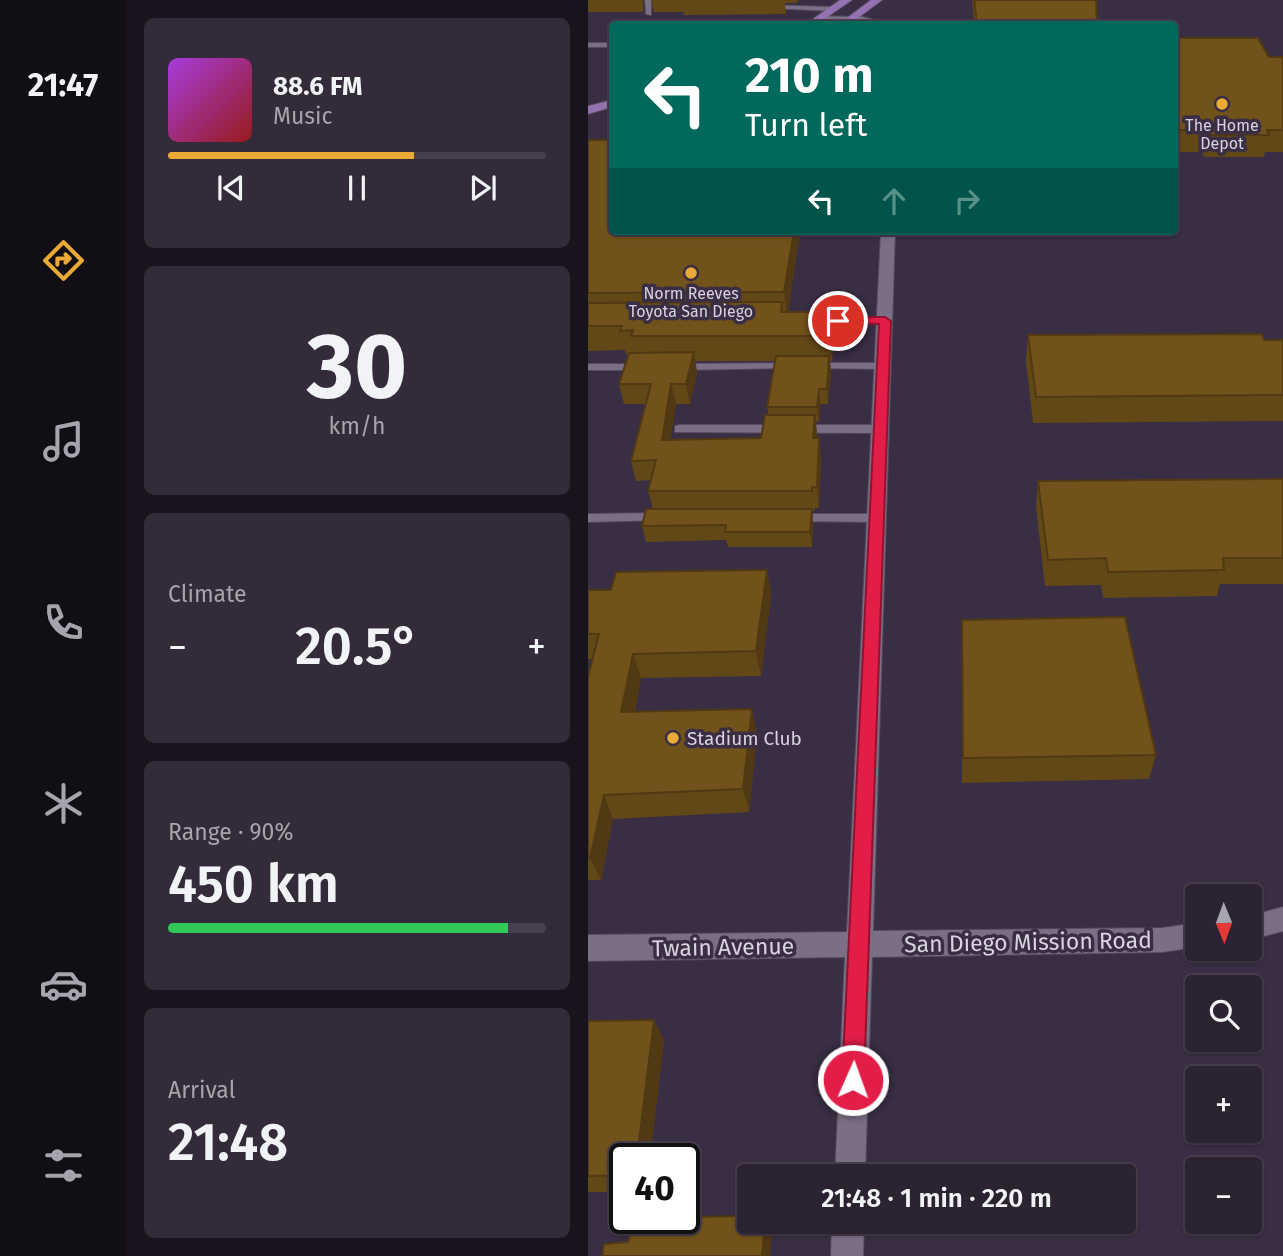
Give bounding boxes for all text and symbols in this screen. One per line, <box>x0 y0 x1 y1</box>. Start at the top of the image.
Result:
text: 210 m <box>745 46 874 105</box>
icon: left <box>630 49 721 140</box>
text: 21:47 <box>28 66 98 104</box>
text: 88.6 FM <box>273 71 362 102</box>
marker: The Home Depot <box>1214 96 1230 112</box>
text: Music <box>273 102 333 130</box>
text: Turn left <box>745 106 867 144</box>
place label: The Home Depot <box>1185 116 1259 153</box>
icon: previous <box>212 169 250 207</box>
icon: pause <box>338 169 376 207</box>
icon: next <box>464 169 502 207</box>
icon: left <box>802 182 840 220</box>
icon: ahead <box>875 182 913 220</box>
icon: right <box>948 182 986 220</box>
icon: directions <box>39 236 88 285</box>
marker: Norm Reeves Toyota San Diego <box>683 265 699 281</box>
place label: Norm Reeves Toyota San Diego <box>629 284 753 321</box>
pin <box>808 291 868 351</box>
icon: arrive <box>819 302 857 340</box>
text: 30 <box>307 312 407 421</box>
text: km/h <box>329 412 385 440</box>
icon: music <box>39 417 88 466</box>
text: Climate <box>168 580 247 608</box>
icon: phone <box>39 598 88 647</box>
text: 20.5° <box>295 615 419 678</box>
text: − <box>168 624 187 670</box>
text: + <box>527 624 546 670</box>
place label: Stadium Club <box>687 727 802 750</box>
marker: Stadium Club <box>665 730 681 746</box>
icon: climate <box>39 779 88 828</box>
text: Range · 90% <box>168 818 293 846</box>
text: 450 km <box>168 853 339 916</box>
north arrow <box>1185 884 1262 961</box>
map controls <box>1185 884 1262 1234</box>
street label: San Diego Mission Road <box>904 926 1152 958</box>
street label: Twain Avenue <box>652 932 794 962</box>
icon: car <box>39 960 88 1009</box>
button: search <box>1185 975 1262 1052</box>
position arrow <box>816 1043 890 1117</box>
button: + <box>1185 1066 1262 1143</box>
text: Arrival <box>168 1076 235 1104</box>
text: 21:48 <box>168 1111 288 1174</box>
icon: filters <box>39 1141 88 1190</box>
speed limit sign: 40 <box>609 1143 700 1234</box>
button: − <box>1185 1157 1262 1234</box>
text: 21:48 · 1 min · 220 m <box>821 1183 1052 1214</box>

